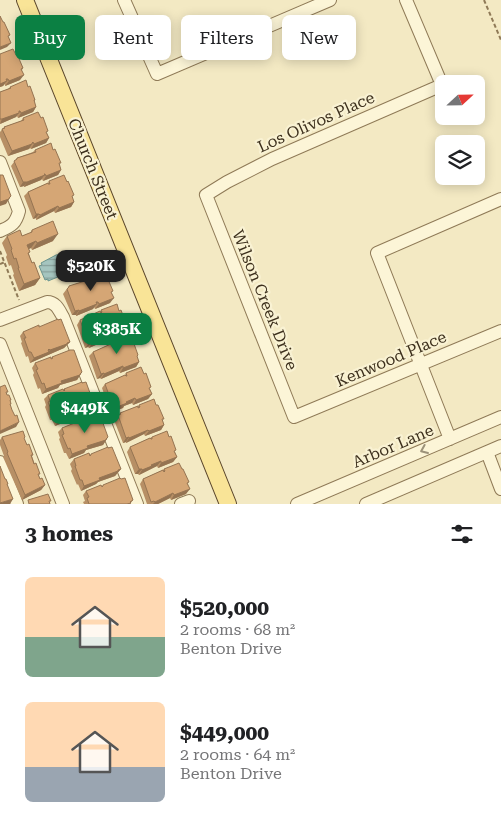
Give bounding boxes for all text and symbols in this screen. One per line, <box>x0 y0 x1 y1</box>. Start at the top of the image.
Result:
chip: Buy <box>15 15 85 60</box>
chip: Rent <box>95 15 171 60</box>
chip: Filters <box>181 15 272 60</box>
chip: New <box>282 15 356 60</box>
north arrow <box>435 75 485 125</box>
map controls <box>435 75 485 185</box>
street label: Los Olivos Place <box>255 88 378 156</box>
street label: Church Street <box>64 116 122 222</box>
button: layers <box>435 135 485 185</box>
street label: Wilson Creek Drive <box>228 227 302 373</box>
pin: $520K <box>56 250 126 292</box>
text: $520K <box>67 256 115 275</box>
pin: $385K <box>82 312 152 355</box>
text: $385K <box>93 319 141 338</box>
street label: Kenwood Place <box>333 327 449 391</box>
pin: $449K <box>50 392 120 434</box>
text: $449K <box>61 398 109 417</box>
street label: Arbor Lane <box>350 420 437 472</box>
one-way arrow <box>420 444 429 455</box>
icon: filters <box>448 520 476 548</box>
text: 3 homes <box>25 522 113 546</box>
text: $520,000 <box>180 596 269 620</box>
icon: home <box>65 597 125 657</box>
text: 2 rooms · 68 m² <box>180 620 295 639</box>
text: Benton Drive <box>180 639 282 658</box>
text: $449,000 <box>180 721 269 745</box>
icon: home <box>65 722 125 782</box>
text: 2 rooms · 64 m² <box>180 745 295 764</box>
text: Benton Drive <box>180 764 282 783</box>

